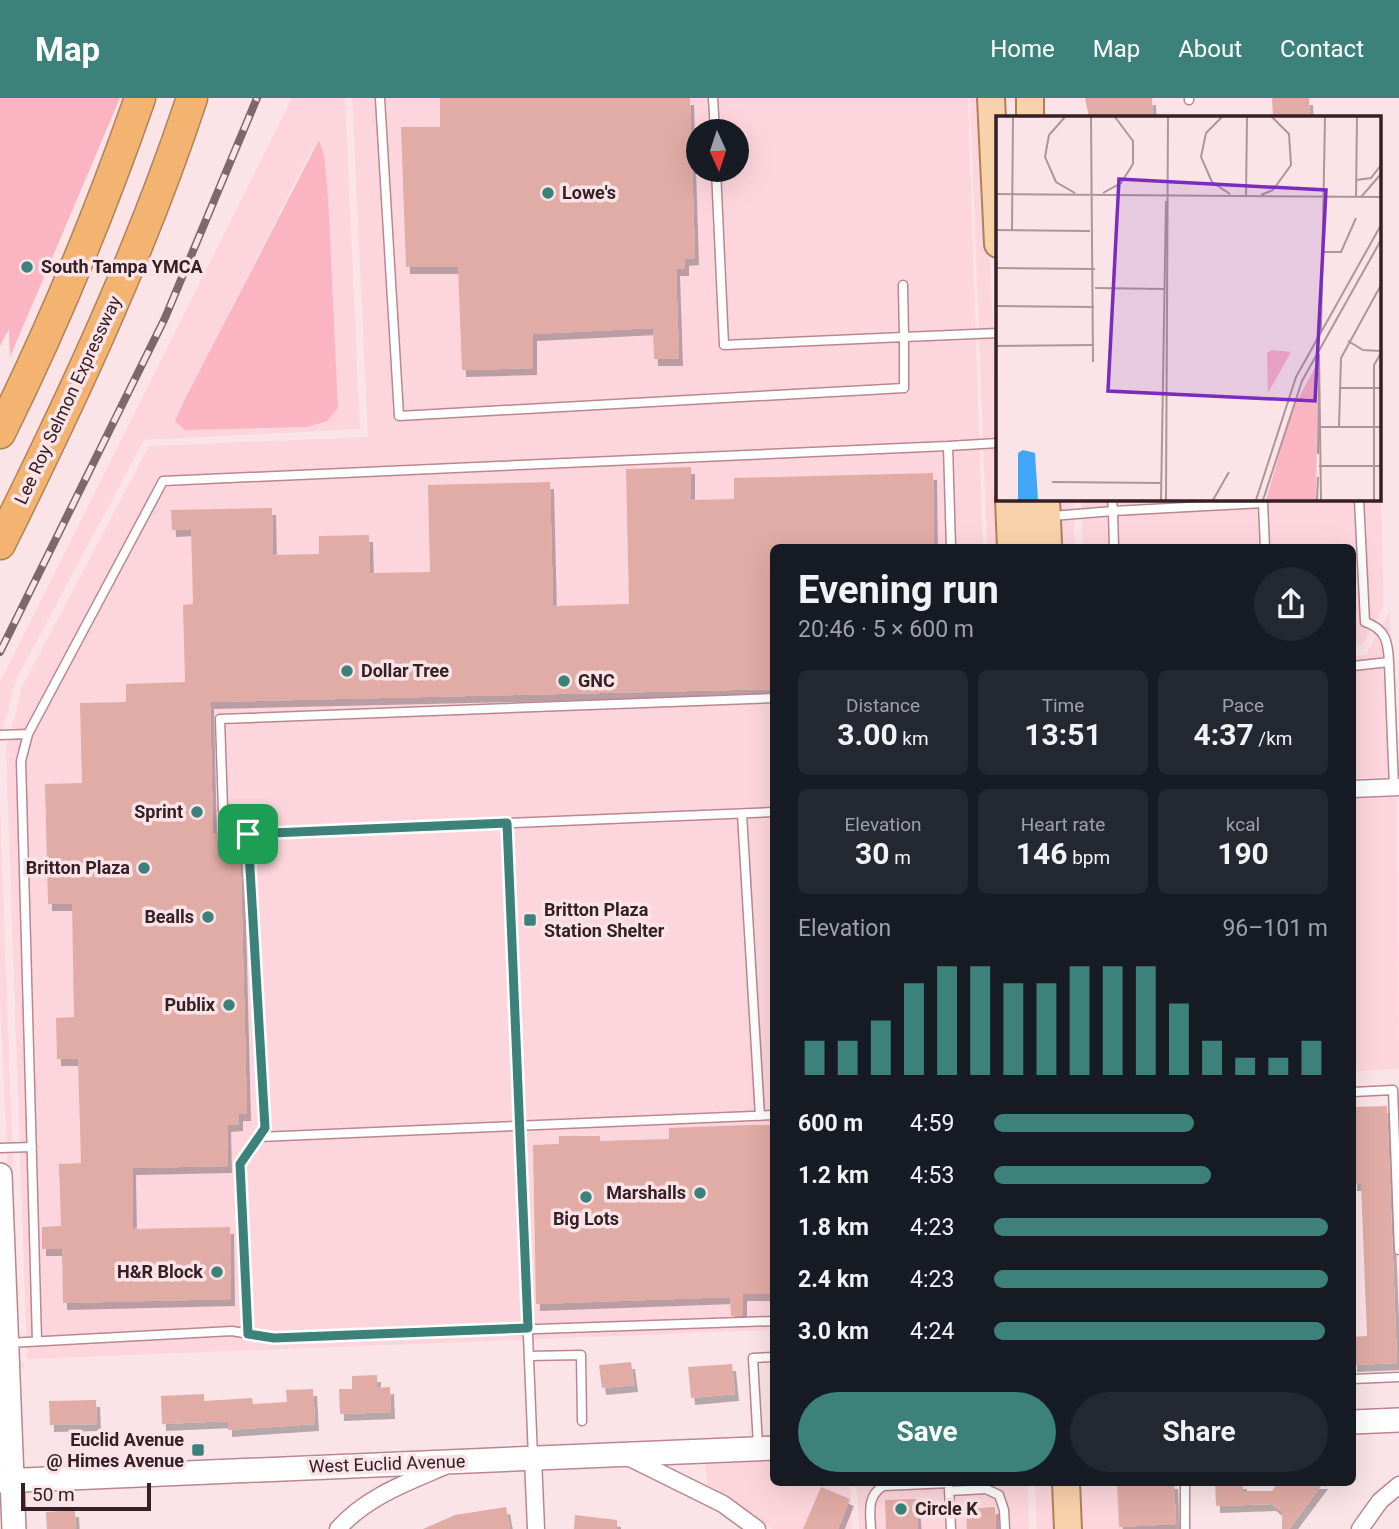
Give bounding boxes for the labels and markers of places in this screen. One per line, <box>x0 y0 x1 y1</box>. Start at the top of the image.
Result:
place label: Lowe's <box>562 182 616 203</box>
marker: Lowe's <box>540 185 556 201</box>
place label: South Tampa YMCA <box>41 256 203 277</box>
marker: South Tampa YMCA <box>19 259 35 275</box>
place label: Dollar Tree <box>361 660 449 681</box>
marker: Dollar Tree <box>339 663 355 679</box>
place label: GNC <box>578 670 615 691</box>
marker: GNC <box>556 673 572 689</box>
place label: Sprint <box>134 801 183 822</box>
marker: Sprint <box>189 804 205 820</box>
pin <box>218 804 278 864</box>
place label: Britton Plaza <box>26 857 130 878</box>
marker: Britton Plaza <box>136 860 152 876</box>
place label: Britton Plaza Station Shelter <box>544 899 665 941</box>
place label: Bealls <box>144 906 194 927</box>
marker: Bealls <box>200 909 216 925</box>
marker: Britton Plaza Station Shelter <box>522 912 538 928</box>
place label: Publix <box>165 994 216 1015</box>
marker: Publix <box>221 997 237 1013</box>
place label: Marshalls <box>606 1182 686 1203</box>
marker: Marshalls <box>692 1185 708 1201</box>
marker: Big Lots <box>578 1189 594 1205</box>
place label: Big Lots <box>553 1208 619 1229</box>
place label: H&R Block <box>117 1261 203 1282</box>
marker: H&R Block <box>209 1264 225 1280</box>
place label: Euclid Avenue @ Himes Avenue <box>47 1429 184 1471</box>
marker: Euclid Avenue @ Himes Avenue <box>190 1442 206 1458</box>
place label: Circle K <box>915 1498 978 1519</box>
marker: Circle K <box>893 1501 909 1517</box>

